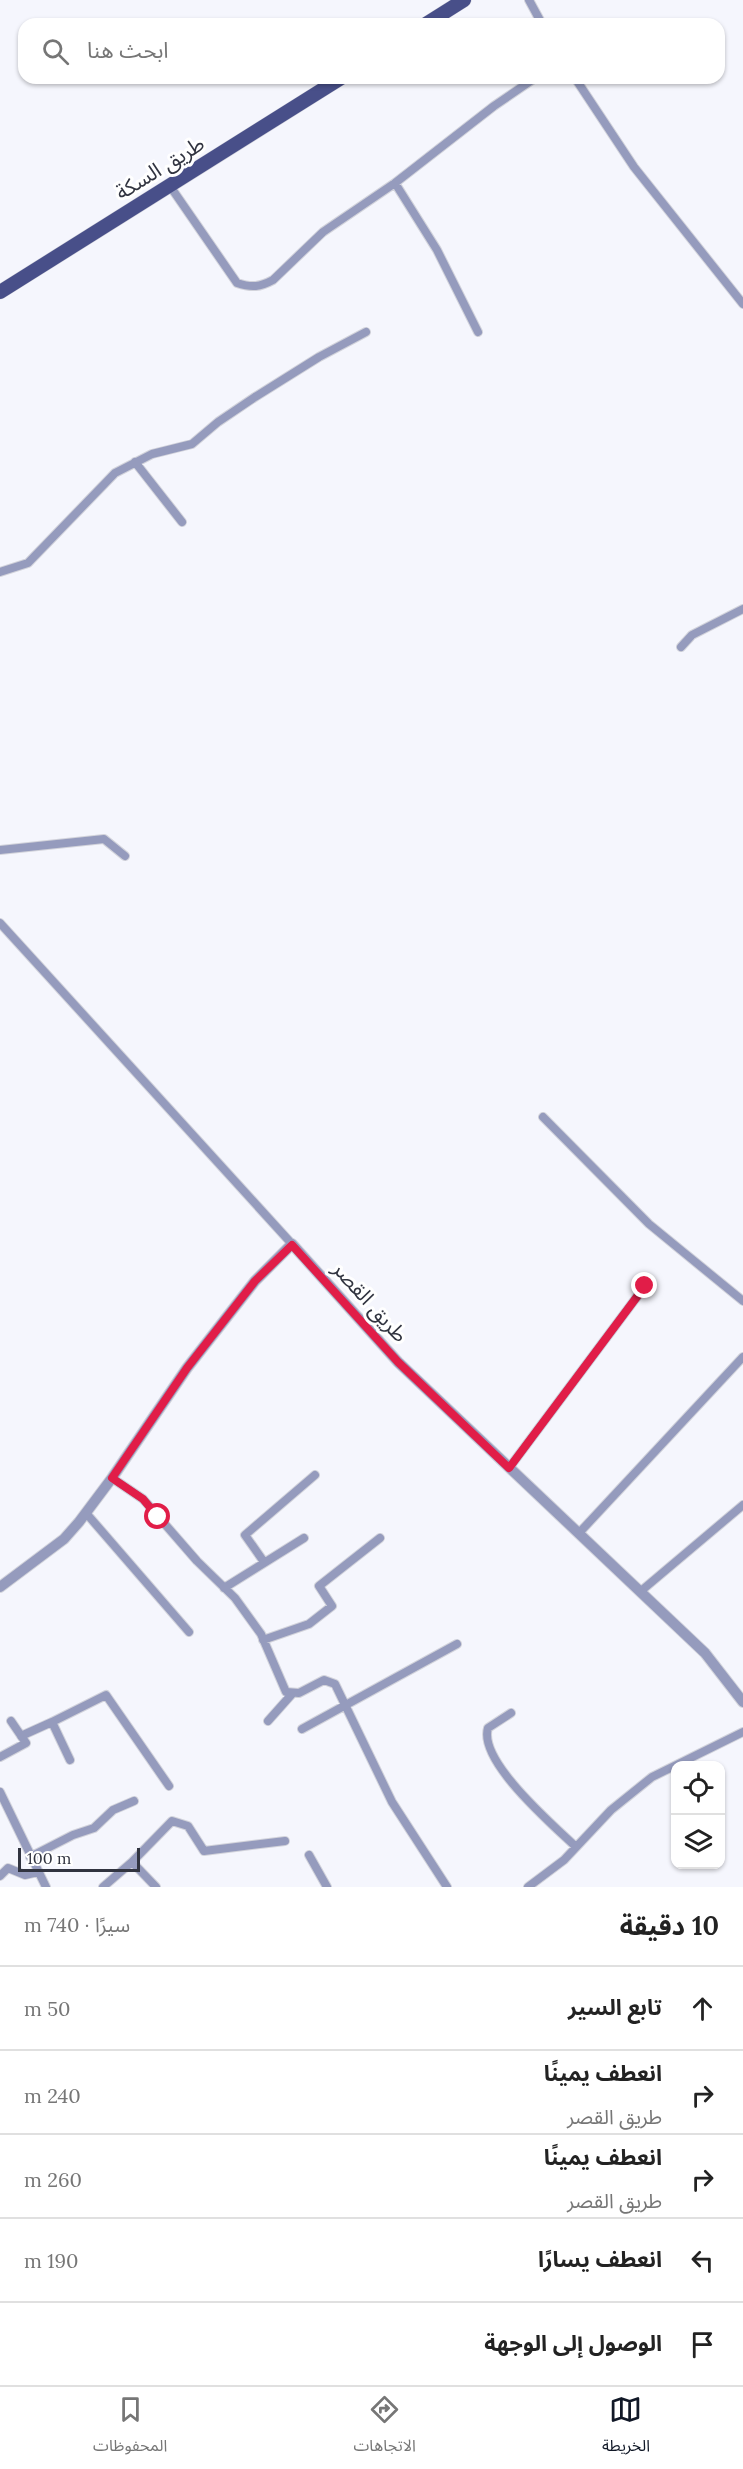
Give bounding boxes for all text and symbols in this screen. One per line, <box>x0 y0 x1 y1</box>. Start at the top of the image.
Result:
search box <box>18 18 725 84</box>
icon: search <box>39 35 72 68</box>
text: ابحث هنا <box>87 36 169 64</box>
street label: طريق السكة <box>110 130 209 205</box>
street label: طريق القصر <box>326 1255 414 1348</box>
route end <box>631 1272 657 1298</box>
route start <box>144 1503 170 1529</box>
map controls <box>671 1761 725 1869</box>
button: locate <box>671 1761 725 1815</box>
button: layers <box>671 1815 725 1869</box>
scale bar <box>18 1845 140 1872</box>
text: 100 m <box>27 1848 71 1868</box>
text: 10 دقيقة <box>620 1909 719 1942</box>
text: سيرًا · 740 m <box>24 1912 130 1937</box>
icon: ahead <box>686 1992 719 2025</box>
text: تابع السير <box>568 1993 662 2021</box>
text: 50 m <box>24 1996 70 2021</box>
text: انعطف يمينًا <box>544 2059 662 2087</box>
icon: right <box>686 2079 719 2112</box>
text: 240 m <box>24 2083 81 2108</box>
text: طريق القصر <box>567 2104 662 2129</box>
text: انعطف يمينًا <box>544 2143 662 2171</box>
icon: right <box>686 2163 719 2196</box>
text: 260 m <box>24 2167 82 2192</box>
text: طريق القصر <box>567 2188 662 2213</box>
icon: left <box>686 2244 719 2277</box>
text: انعطف يسارًا <box>538 2245 662 2273</box>
text: 190 m <box>24 2248 78 2273</box>
icon: arrive <box>686 2328 719 2361</box>
text: الوصول إلى الوجهة <box>484 2329 662 2357</box>
tab: المحفوظات <box>93 2393 167 2463</box>
tab: الاتجاهات <box>353 2393 416 2463</box>
tab: الخريطة <box>602 2393 650 2463</box>

